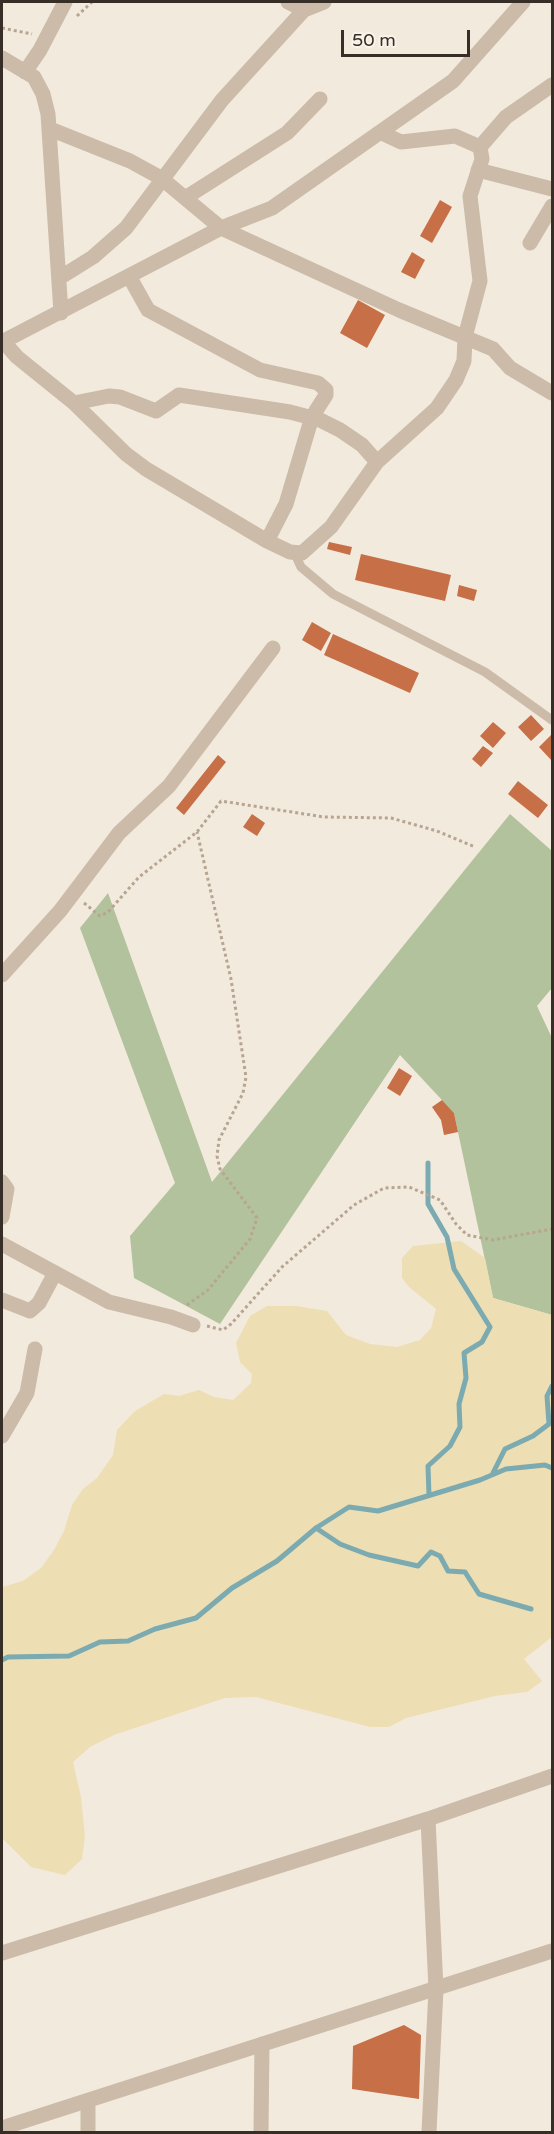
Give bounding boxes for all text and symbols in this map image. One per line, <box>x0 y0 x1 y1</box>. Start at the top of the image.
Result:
scale bar <box>344 18 473 56</box>
text: 50 m <box>352 29 396 51</box>

